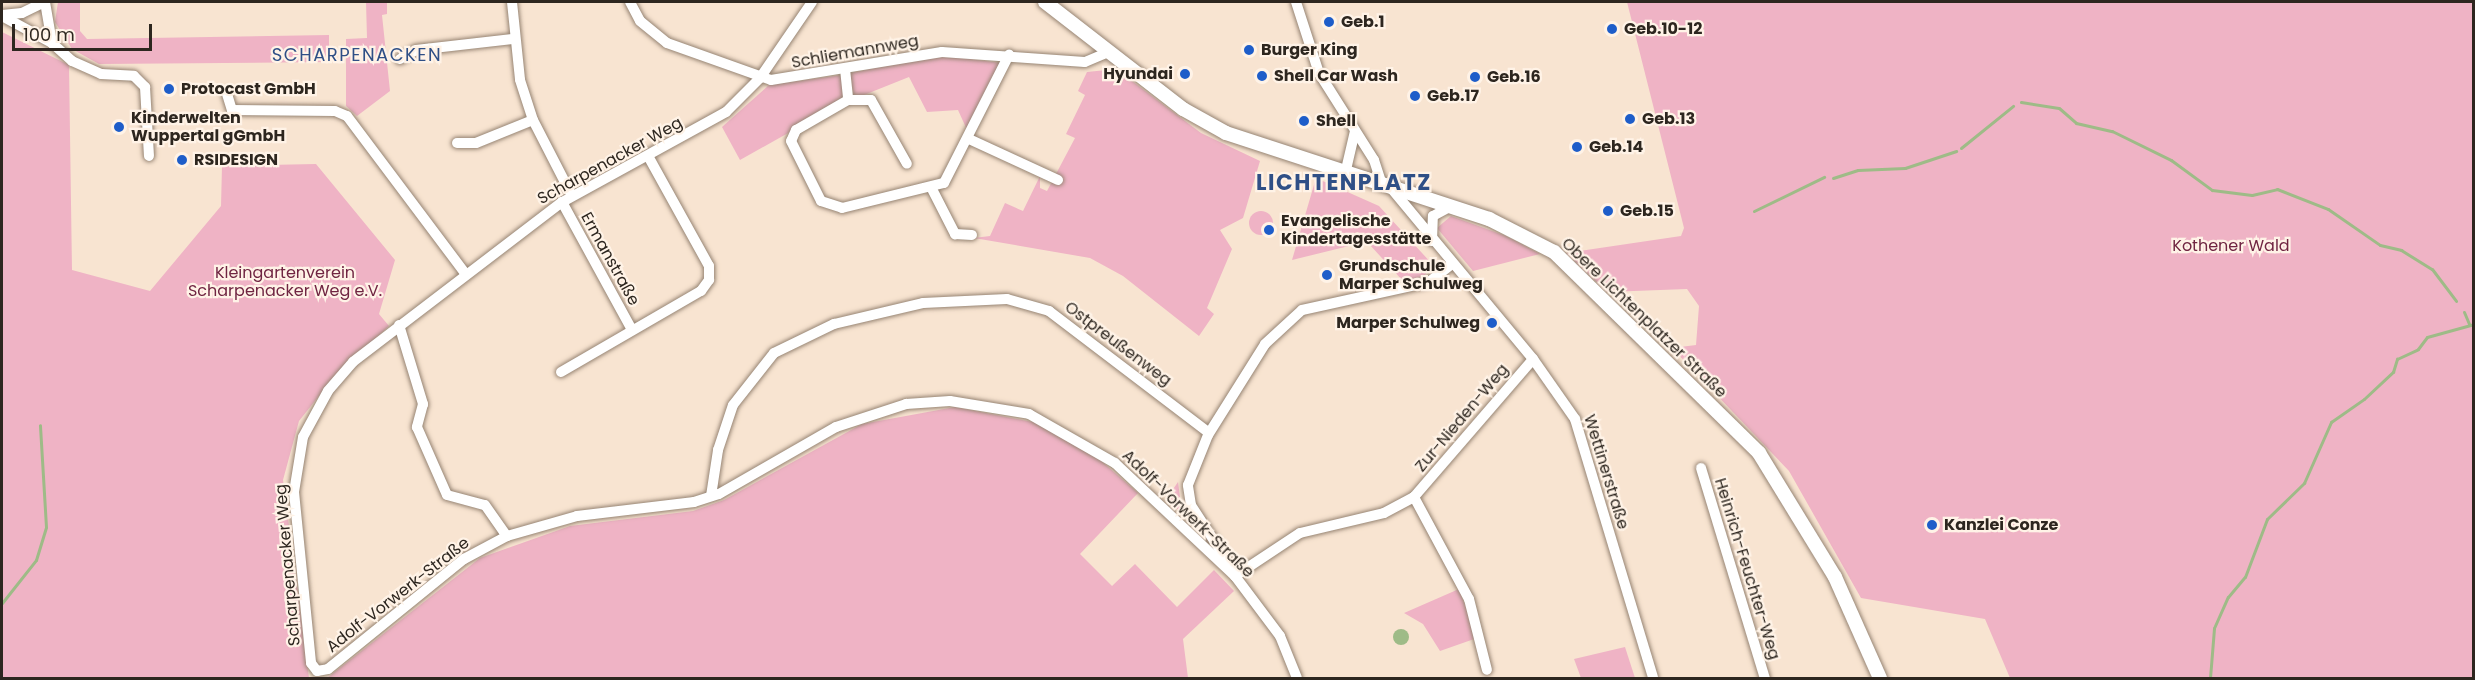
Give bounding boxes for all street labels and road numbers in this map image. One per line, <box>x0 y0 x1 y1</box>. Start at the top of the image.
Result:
street label: Schliemannweg <box>790 31 920 73</box>
street label: Scharpenacker Weg <box>534 113 686 209</box>
street label: Ermanstraße <box>577 209 643 309</box>
street label: Obere Lichtenplatzer Straße <box>1558 234 1730 402</box>
street label: Ostpreußenweg <box>1061 298 1175 390</box>
street label: Zur-Nieden-Weg <box>1411 360 1513 476</box>
street label: Wettinerstraße <box>1579 412 1633 532</box>
street label: Adolf-Vorwerk-Straße <box>1118 446 1258 582</box>
street label: Heinrich-Feuchter-Weg <box>1710 476 1784 662</box>
street label: Scharpenacker Weg <box>271 483 305 647</box>
street label: Adolf-Vorwerk-Straße <box>323 533 473 657</box>

